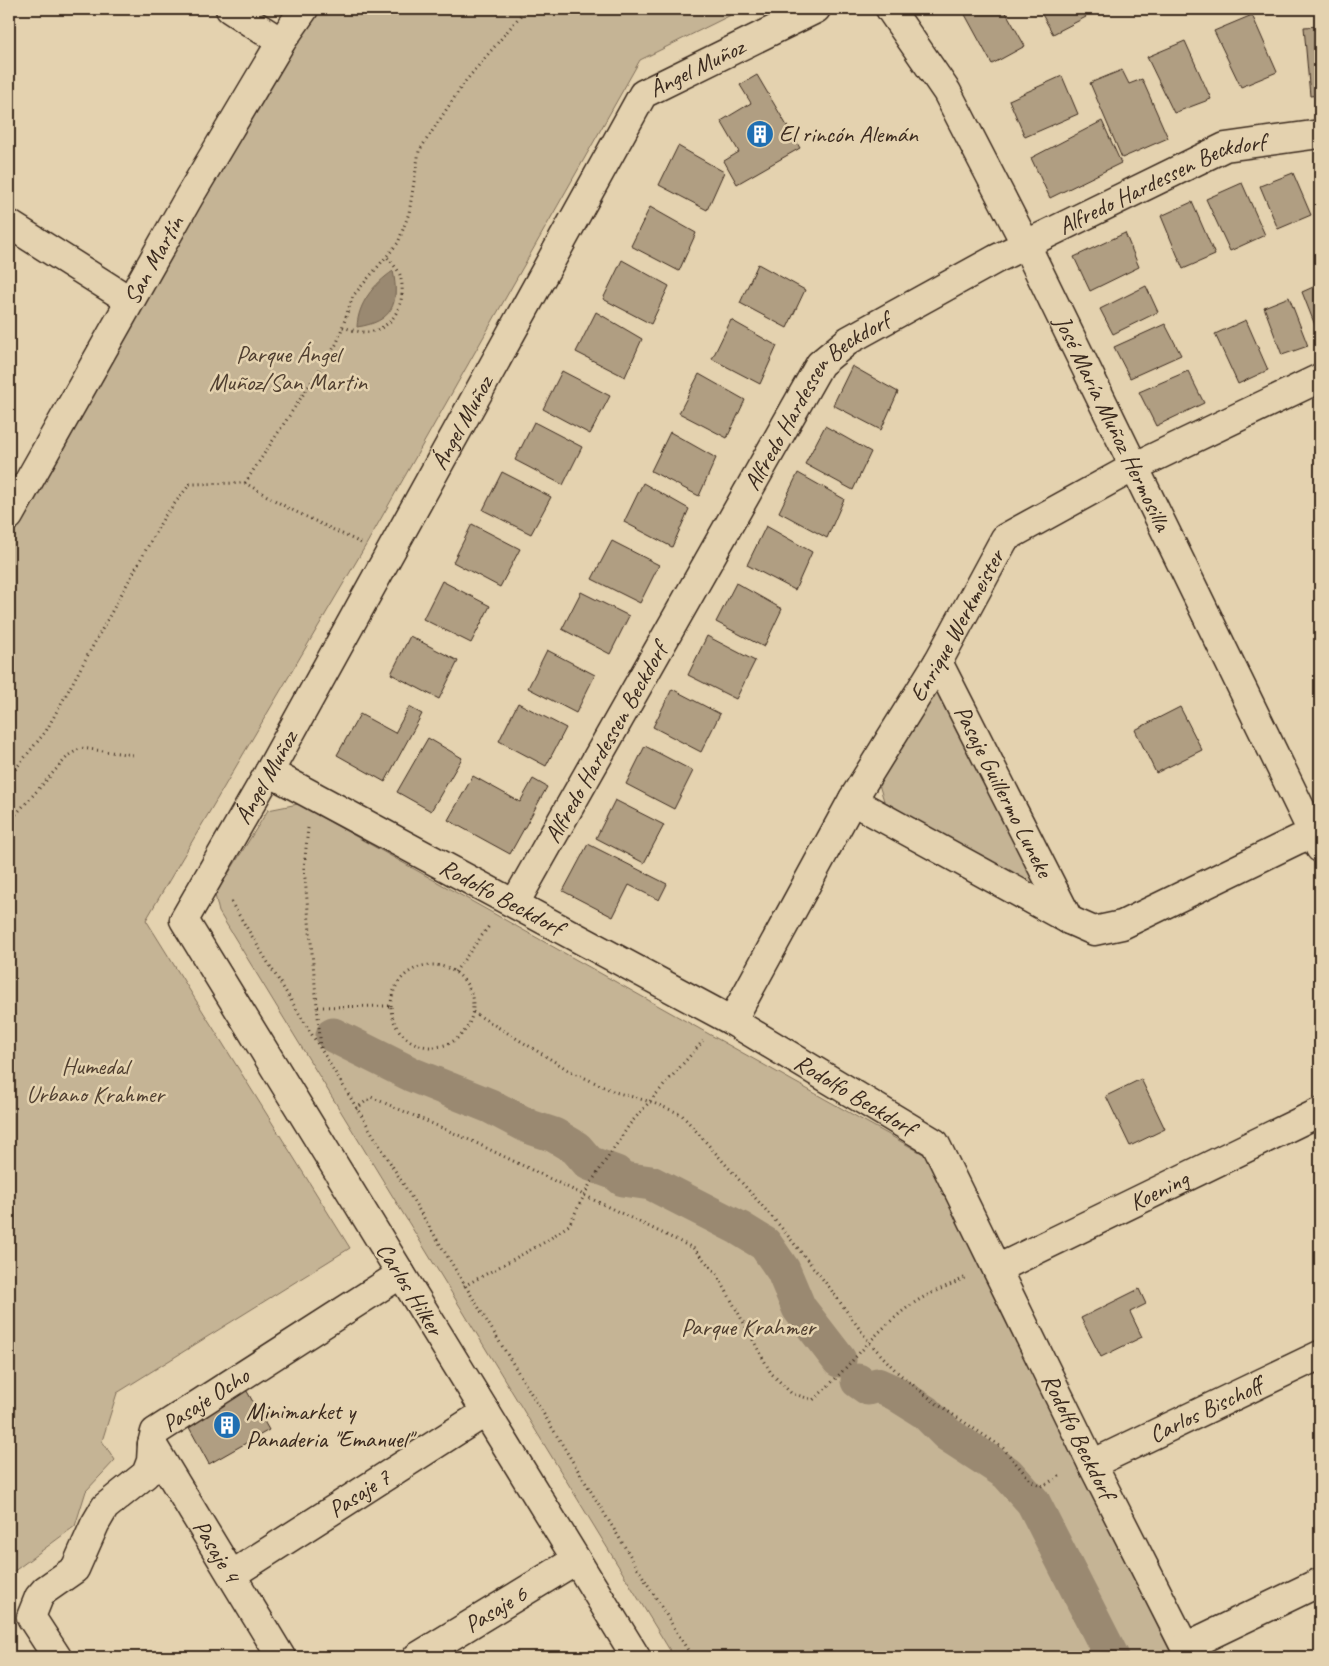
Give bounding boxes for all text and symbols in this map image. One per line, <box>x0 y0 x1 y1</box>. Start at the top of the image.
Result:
street label: Ángel Muñoz <box>644 31 751 104</box>
building icon: El rincón Alemán <box>745 119 775 149</box>
place label: El rincón Alemán <box>779 119 919 149</box>
street label: Alfredo Hardessen Beckdorf <box>1053 126 1272 241</box>
street label: San Martín <box>116 209 191 310</box>
street label: Alfredo Hardessen Beckdorf <box>737 303 899 495</box>
street label: José María Muñoz Hermosilla <box>1047 310 1179 537</box>
park label: Parque Ángel Muñoz/San Martin <box>209 339 368 397</box>
street label: Ángel Muñoz <box>424 369 501 475</box>
street label: Enrique Werkmeister <box>902 542 1012 707</box>
street label: Alfredo Hardessen Beckdorf <box>537 633 676 848</box>
street label: Pasaje Guillermo Luneke <box>948 700 1061 884</box>
street label: Ángel Muñoz <box>227 723 305 829</box>
street label: Rodolfo Beckdorf <box>435 852 573 945</box>
street label: Rodolfo Beckdorf <box>789 1047 925 1145</box>
park label: Humedal Urbano Krahmer <box>26 1051 166 1109</box>
street label: Koening <box>1125 1163 1195 1217</box>
street label: Carlos Hilker <box>370 1237 452 1343</box>
park label: Parque Krahmer <box>681 1312 817 1342</box>
street label: Pasaje Ocho <box>156 1360 256 1439</box>
street label: Carlos Bischoff <box>1144 1368 1272 1450</box>
street label: Rodolfo Beckdorf <box>1035 1369 1124 1508</box>
place label: Minimarket y Panaderia "Emanuel" <box>246 1396 418 1454</box>
building icon: Minimarket y Panaderia "Emanuel" <box>212 1410 242 1440</box>
street label: Pasaje 7 <box>323 1462 397 1524</box>
street label: Pasaje 4 <box>186 1514 248 1590</box>
street label: Pasaje 6 <box>459 1578 533 1640</box>

